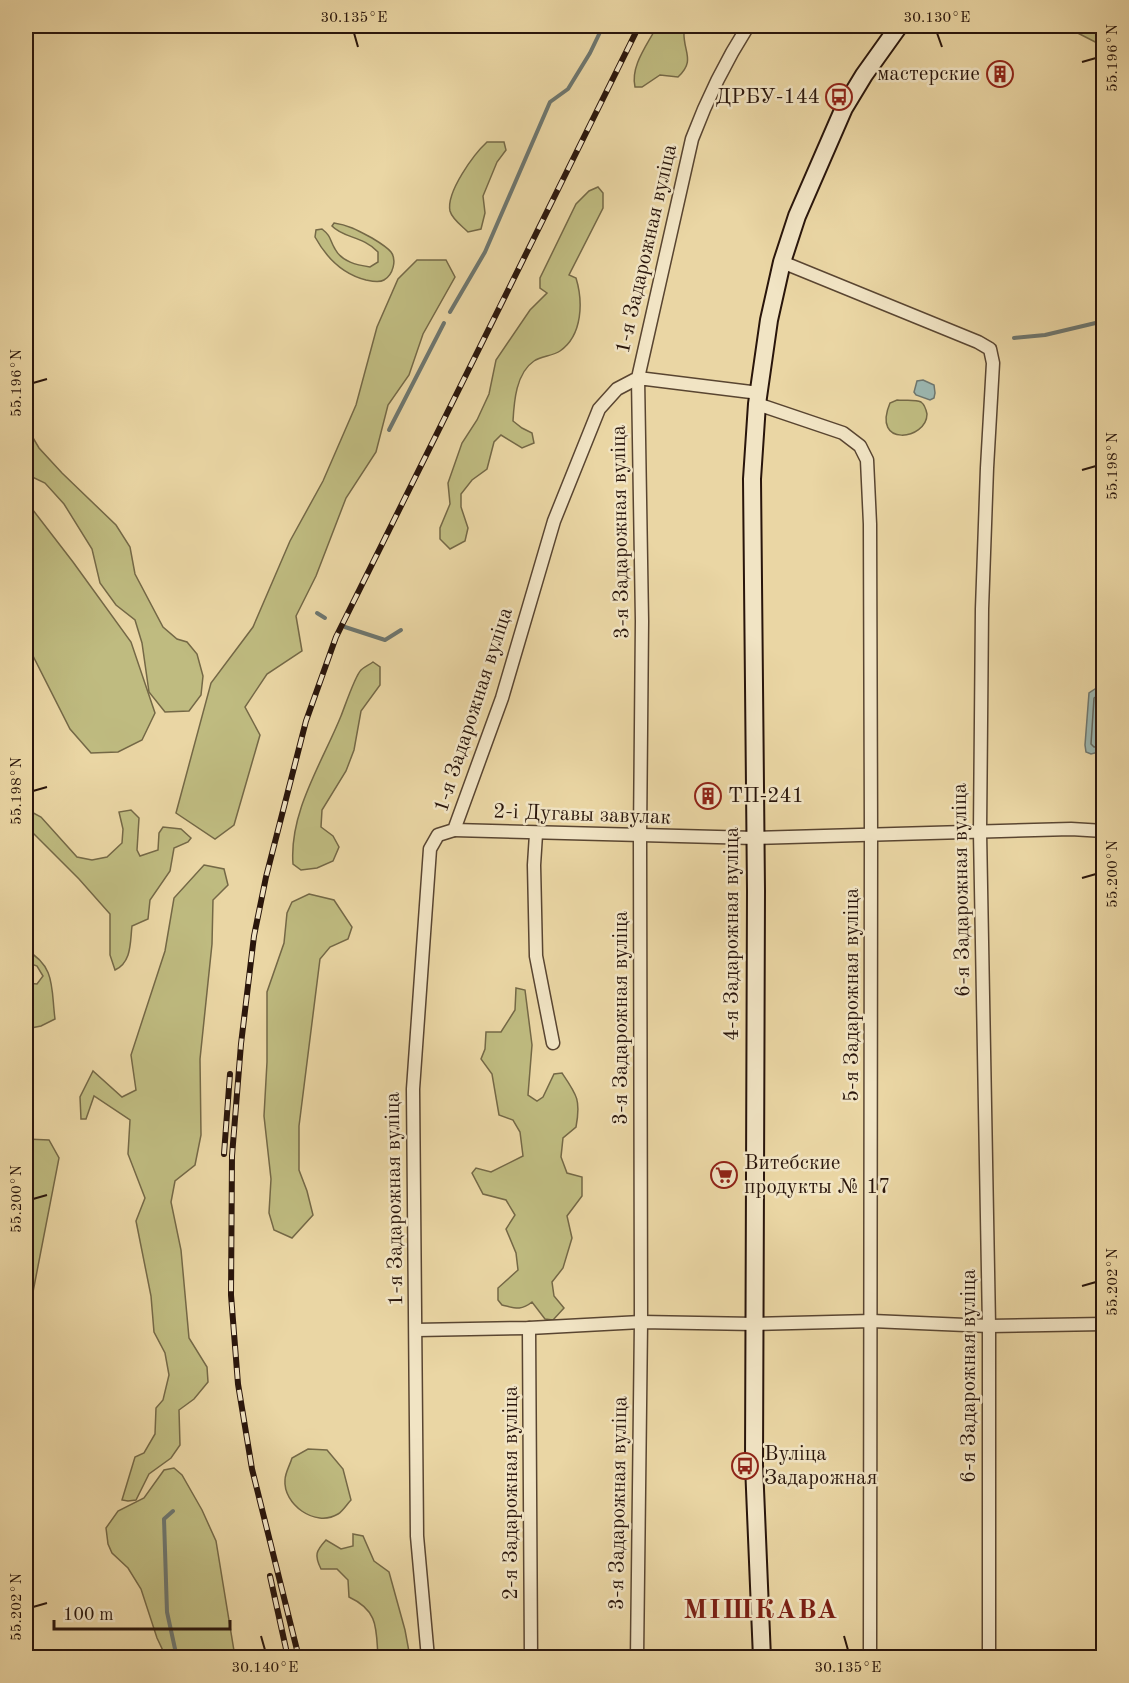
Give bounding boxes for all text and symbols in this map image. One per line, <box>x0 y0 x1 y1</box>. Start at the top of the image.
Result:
text: 30.135°E <box>321 11 387 26</box>
text: 30.130°E <box>904 11 970 26</box>
text: 55.196°N <box>1106 24 1121 92</box>
building icon: мастерские <box>985 59 1015 89</box>
place label: мастерские <box>877 64 980 85</box>
bus stop icon: ДРБУ-144 <box>824 82 854 112</box>
place label: ДРБУ-144 <box>715 87 820 108</box>
street label: 1-я Задарожная вуліца <box>613 142 681 356</box>
text: 55.196°N <box>10 349 25 417</box>
street label: 3-я Задарожная вуліца <box>609 425 633 639</box>
text: 55.198°N <box>1106 432 1121 500</box>
street label: 1-я Задарожная вуліца <box>431 605 517 815</box>
text: 55.198°N <box>10 757 25 825</box>
building icon: ТП-241 <box>693 781 723 811</box>
street label: 6-я Задарожная вуліца <box>950 783 974 997</box>
place label: ТП-241 <box>728 786 804 807</box>
street label: 2-і Дугавы завулак <box>493 801 672 829</box>
street label: 4-я Задарожная вуліца <box>722 827 743 1041</box>
text: 55.200°N <box>1106 840 1121 908</box>
street label: 5-я Задарожная вуліца <box>842 888 863 1102</box>
street label: 3-я Задарожная вуліца <box>611 911 632 1125</box>
street label: 1-я Задарожная вуліца <box>383 1092 407 1306</box>
place label: Витебские продукты № 17 <box>744 1153 891 1198</box>
supermarket icon: Витебские продукты № 17 <box>709 1160 739 1190</box>
text: 55.200°N <box>10 1165 25 1233</box>
text: 55.202°N <box>1106 1248 1121 1316</box>
street label: 6-я Задарожная вуліца <box>959 1269 980 1483</box>
street label: 2-я Задарожная вуліца <box>501 1386 522 1600</box>
street label: 3-я Задарожная вуліца <box>607 1396 631 1610</box>
place label: Вуліца Задарожная <box>764 1444 877 1489</box>
bus stop icon: Вуліца Задарожная <box>730 1451 760 1481</box>
text: 55.202°N <box>10 1573 25 1641</box>
scale bar <box>54 1593 230 1631</box>
district label: МІШКАВА <box>683 1597 839 1624</box>
text: 100 m <box>63 1606 114 1624</box>
text: 30.140°E <box>232 1661 298 1676</box>
text: 30.135°E <box>815 1661 881 1676</box>

